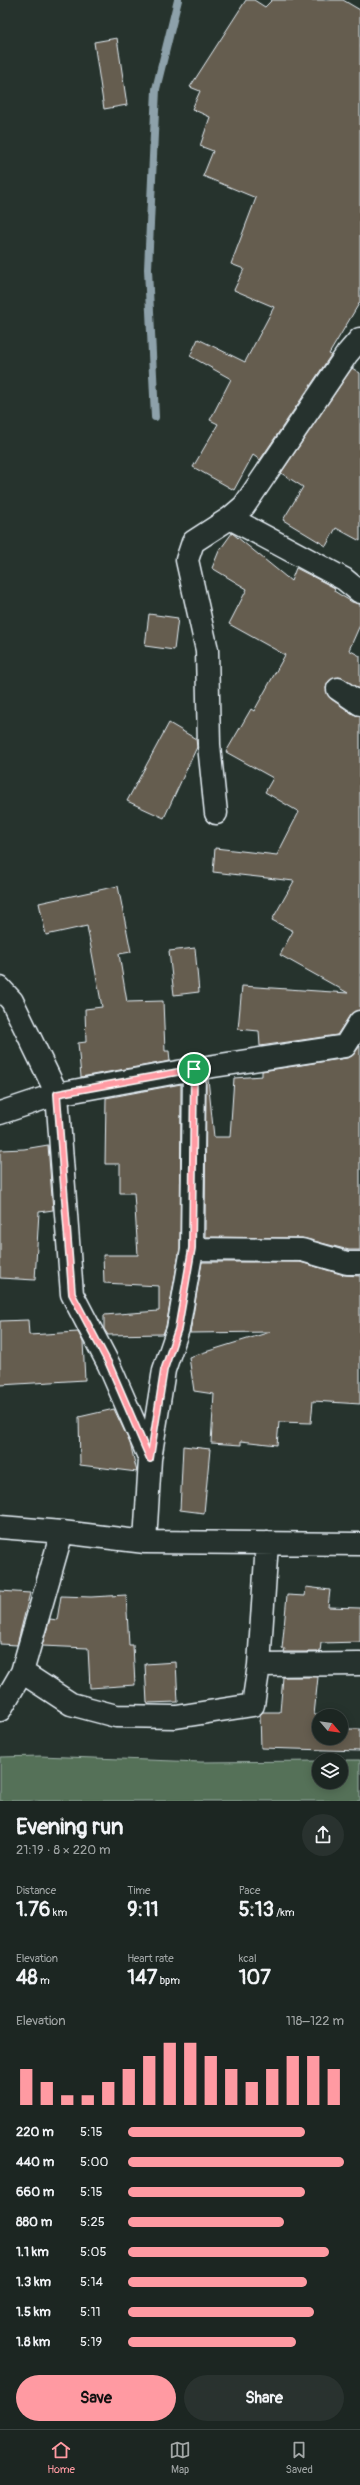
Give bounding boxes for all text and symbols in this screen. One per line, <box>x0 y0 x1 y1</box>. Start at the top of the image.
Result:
pin <box>177 1052 211 1086</box>
icon: arrive <box>183 1058 205 1080</box>
north arrow <box>312 1709 348 1745</box>
map controls <box>312 1709 348 1789</box>
button: layers <box>312 1753 348 1789</box>
text: Evening run <box>16 1813 124 1841</box>
button: share <box>302 1814 344 1856</box>
text: 21:19 · 8 × 220 m <box>16 1842 111 1858</box>
text: Distance <box>16 1884 56 1897</box>
text: Time <box>127 1884 150 1897</box>
text: Pace <box>239 1884 260 1897</box>
text: 1.76 <box>16 1897 50 1922</box>
text: 9:11 <box>127 1897 159 1922</box>
text: 5:13 <box>239 1897 274 1922</box>
text: km <box>50 1906 67 1919</box>
text: /km <box>274 1906 295 1919</box>
text: Elevation <box>16 1952 58 1965</box>
text: Heart rate <box>127 1952 174 1965</box>
text: kcal <box>239 1952 257 1965</box>
text: 48 <box>16 1965 38 1990</box>
text: 147 <box>127 1965 157 1990</box>
text: 107 <box>239 1965 271 1990</box>
text: m <box>38 1974 50 1987</box>
text: bpm <box>157 1974 180 1987</box>
text: Elevation <box>16 2013 66 2029</box>
text: 118–122 m <box>286 2013 344 2029</box>
text: 220 m <box>16 2124 54 2140</box>
text: 5:15 <box>80 2124 103 2140</box>
text: 440 m <box>16 2154 54 2170</box>
text: 5:00 <box>80 2154 108 2170</box>
text: 660 m <box>16 2184 54 2200</box>
text: 5:15 <box>80 2184 103 2200</box>
text: 880 m <box>16 2214 52 2230</box>
text: 5:25 <box>80 2214 105 2230</box>
text: 1.1 km <box>16 2244 49 2260</box>
text: 5:05 <box>80 2244 106 2260</box>
text: 1.3 km <box>16 2274 51 2290</box>
text: 5:14 <box>80 2274 103 2290</box>
text: 1.5 km <box>16 2304 51 2320</box>
text: 5:11 <box>80 2304 101 2320</box>
text: 1.8 km <box>16 2334 50 2350</box>
text: 5:19 <box>80 2334 102 2350</box>
button: Save <box>16 2375 176 2421</box>
button: Share <box>184 2375 344 2421</box>
tab: Home <box>47 2439 75 2476</box>
tab: Map <box>169 2439 191 2476</box>
tab: Saved <box>286 2439 313 2476</box>

